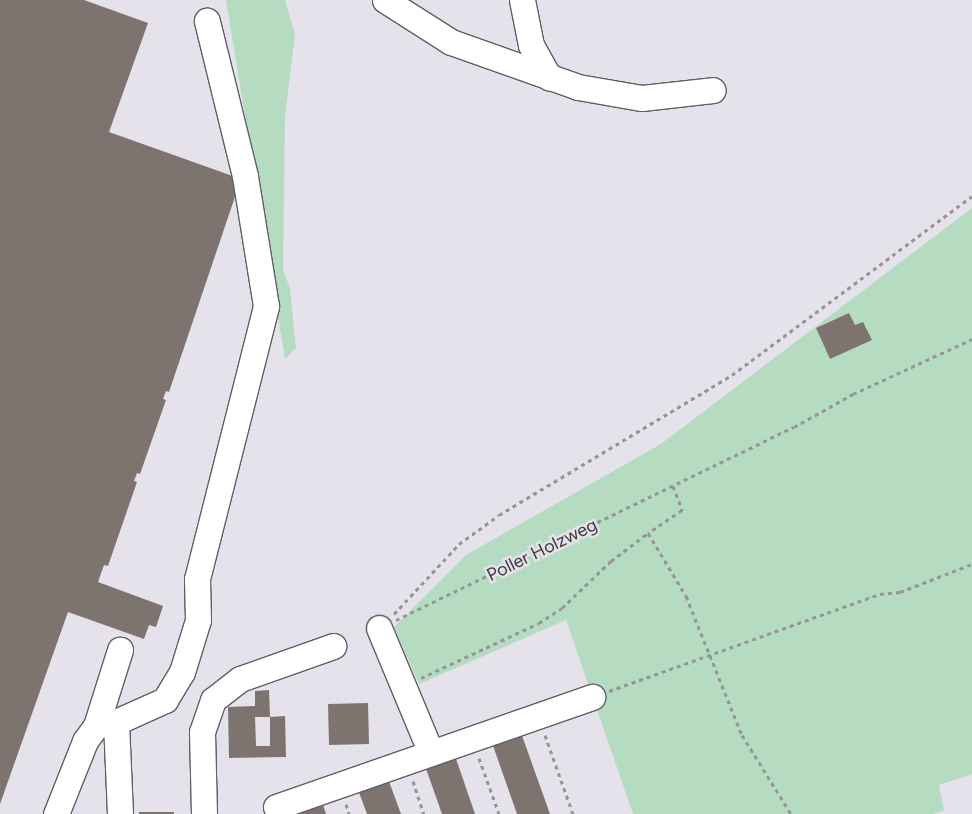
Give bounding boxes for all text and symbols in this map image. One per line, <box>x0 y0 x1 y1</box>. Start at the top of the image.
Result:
street label: Poller Holzweg <box>483 514 601 586</box>

